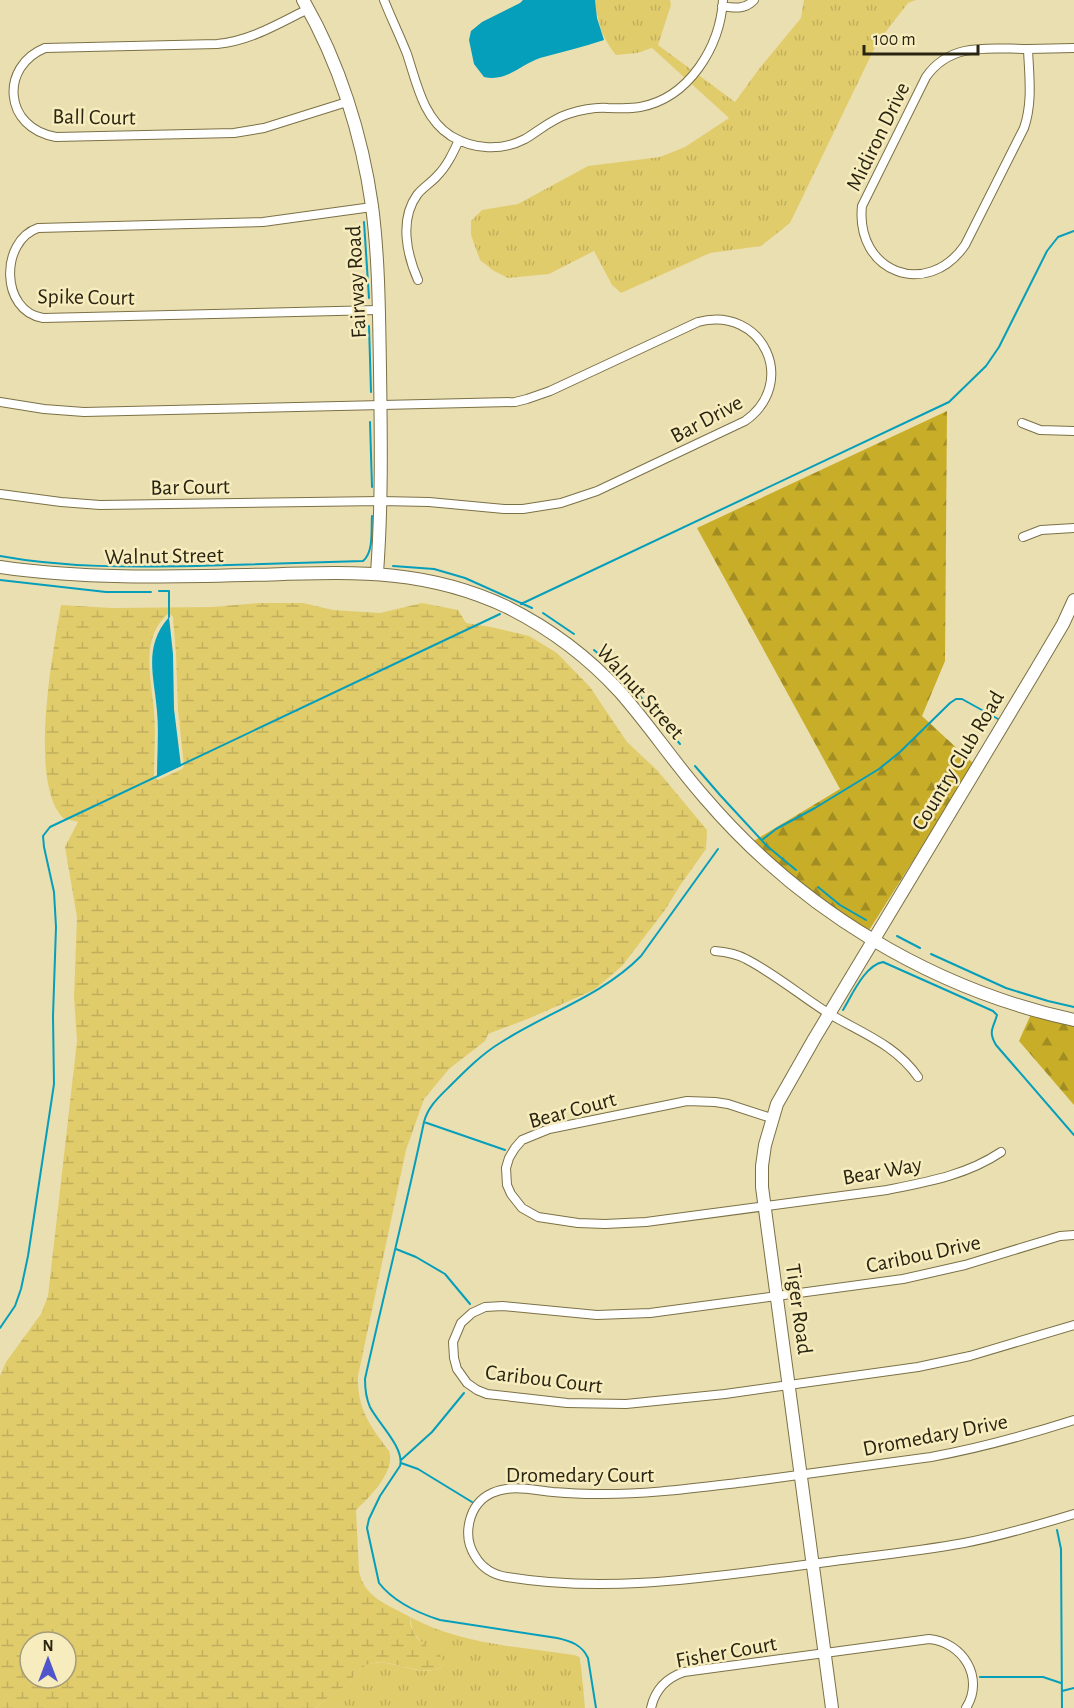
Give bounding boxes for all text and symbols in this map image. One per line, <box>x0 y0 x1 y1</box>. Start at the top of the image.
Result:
scale bar <box>864 18 978 56</box>
text: 100 m <box>873 31 916 49</box>
street label: Midiron Drive <box>842 79 914 194</box>
street label: Ball Court <box>52 105 136 129</box>
street label: Fairway Road <box>342 225 370 339</box>
street label: Spike Court <box>37 285 135 309</box>
street label: Bar Drive <box>667 391 746 447</box>
street label: Bar Court <box>150 475 230 499</box>
street label: Walnut Street <box>104 544 224 568</box>
street label: Walnut Street <box>592 640 688 743</box>
street label: Country Club Road <box>908 687 1008 834</box>
street label: Bear Court <box>526 1088 618 1132</box>
street label: Bear Way <box>841 1153 924 1189</box>
street label: Caribou Drive <box>864 1231 982 1277</box>
street label: Tiger Road <box>782 1262 816 1356</box>
street label: Caribou Court <box>484 1361 604 1397</box>
street label: Dromedary Drive <box>861 1410 1010 1460</box>
street label: Dromedary Court <box>506 1464 654 1486</box>
north arrow <box>18 1630 78 1690</box>
street label: Fisher Court <box>674 1632 778 1672</box>
text: N <box>42 1638 54 1654</box>

